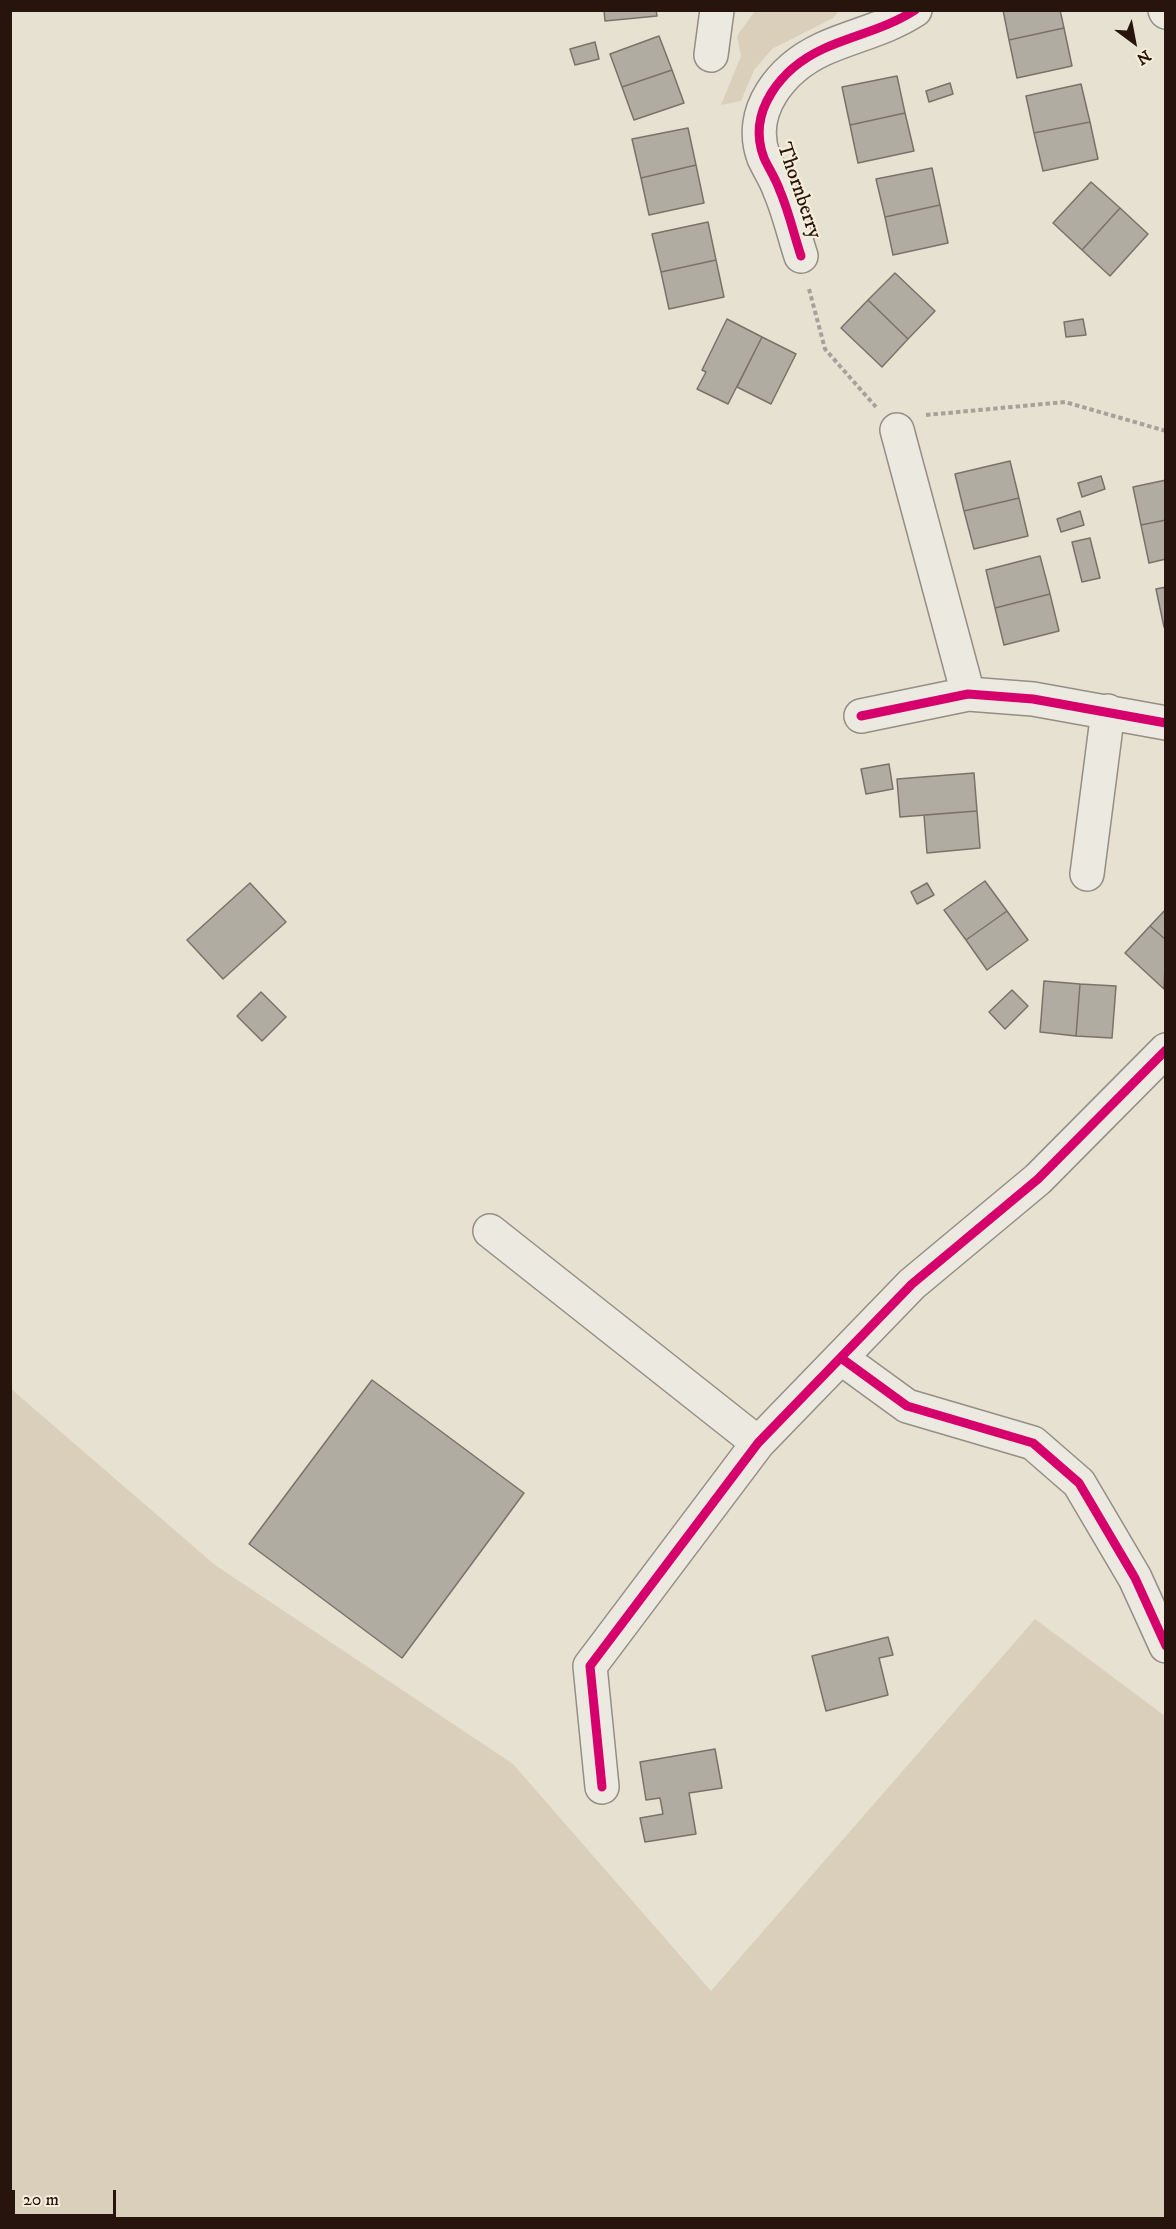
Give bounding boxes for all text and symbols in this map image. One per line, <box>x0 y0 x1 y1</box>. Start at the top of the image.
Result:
north arrow <box>1104 12 1164 72</box>
text: N <box>1133 45 1154 69</box>
street label: Thornberry <box>770 140 826 242</box>
scale bar <box>15 2178 118 2216</box>
text: 20 m <box>23 2189 59 2211</box>

